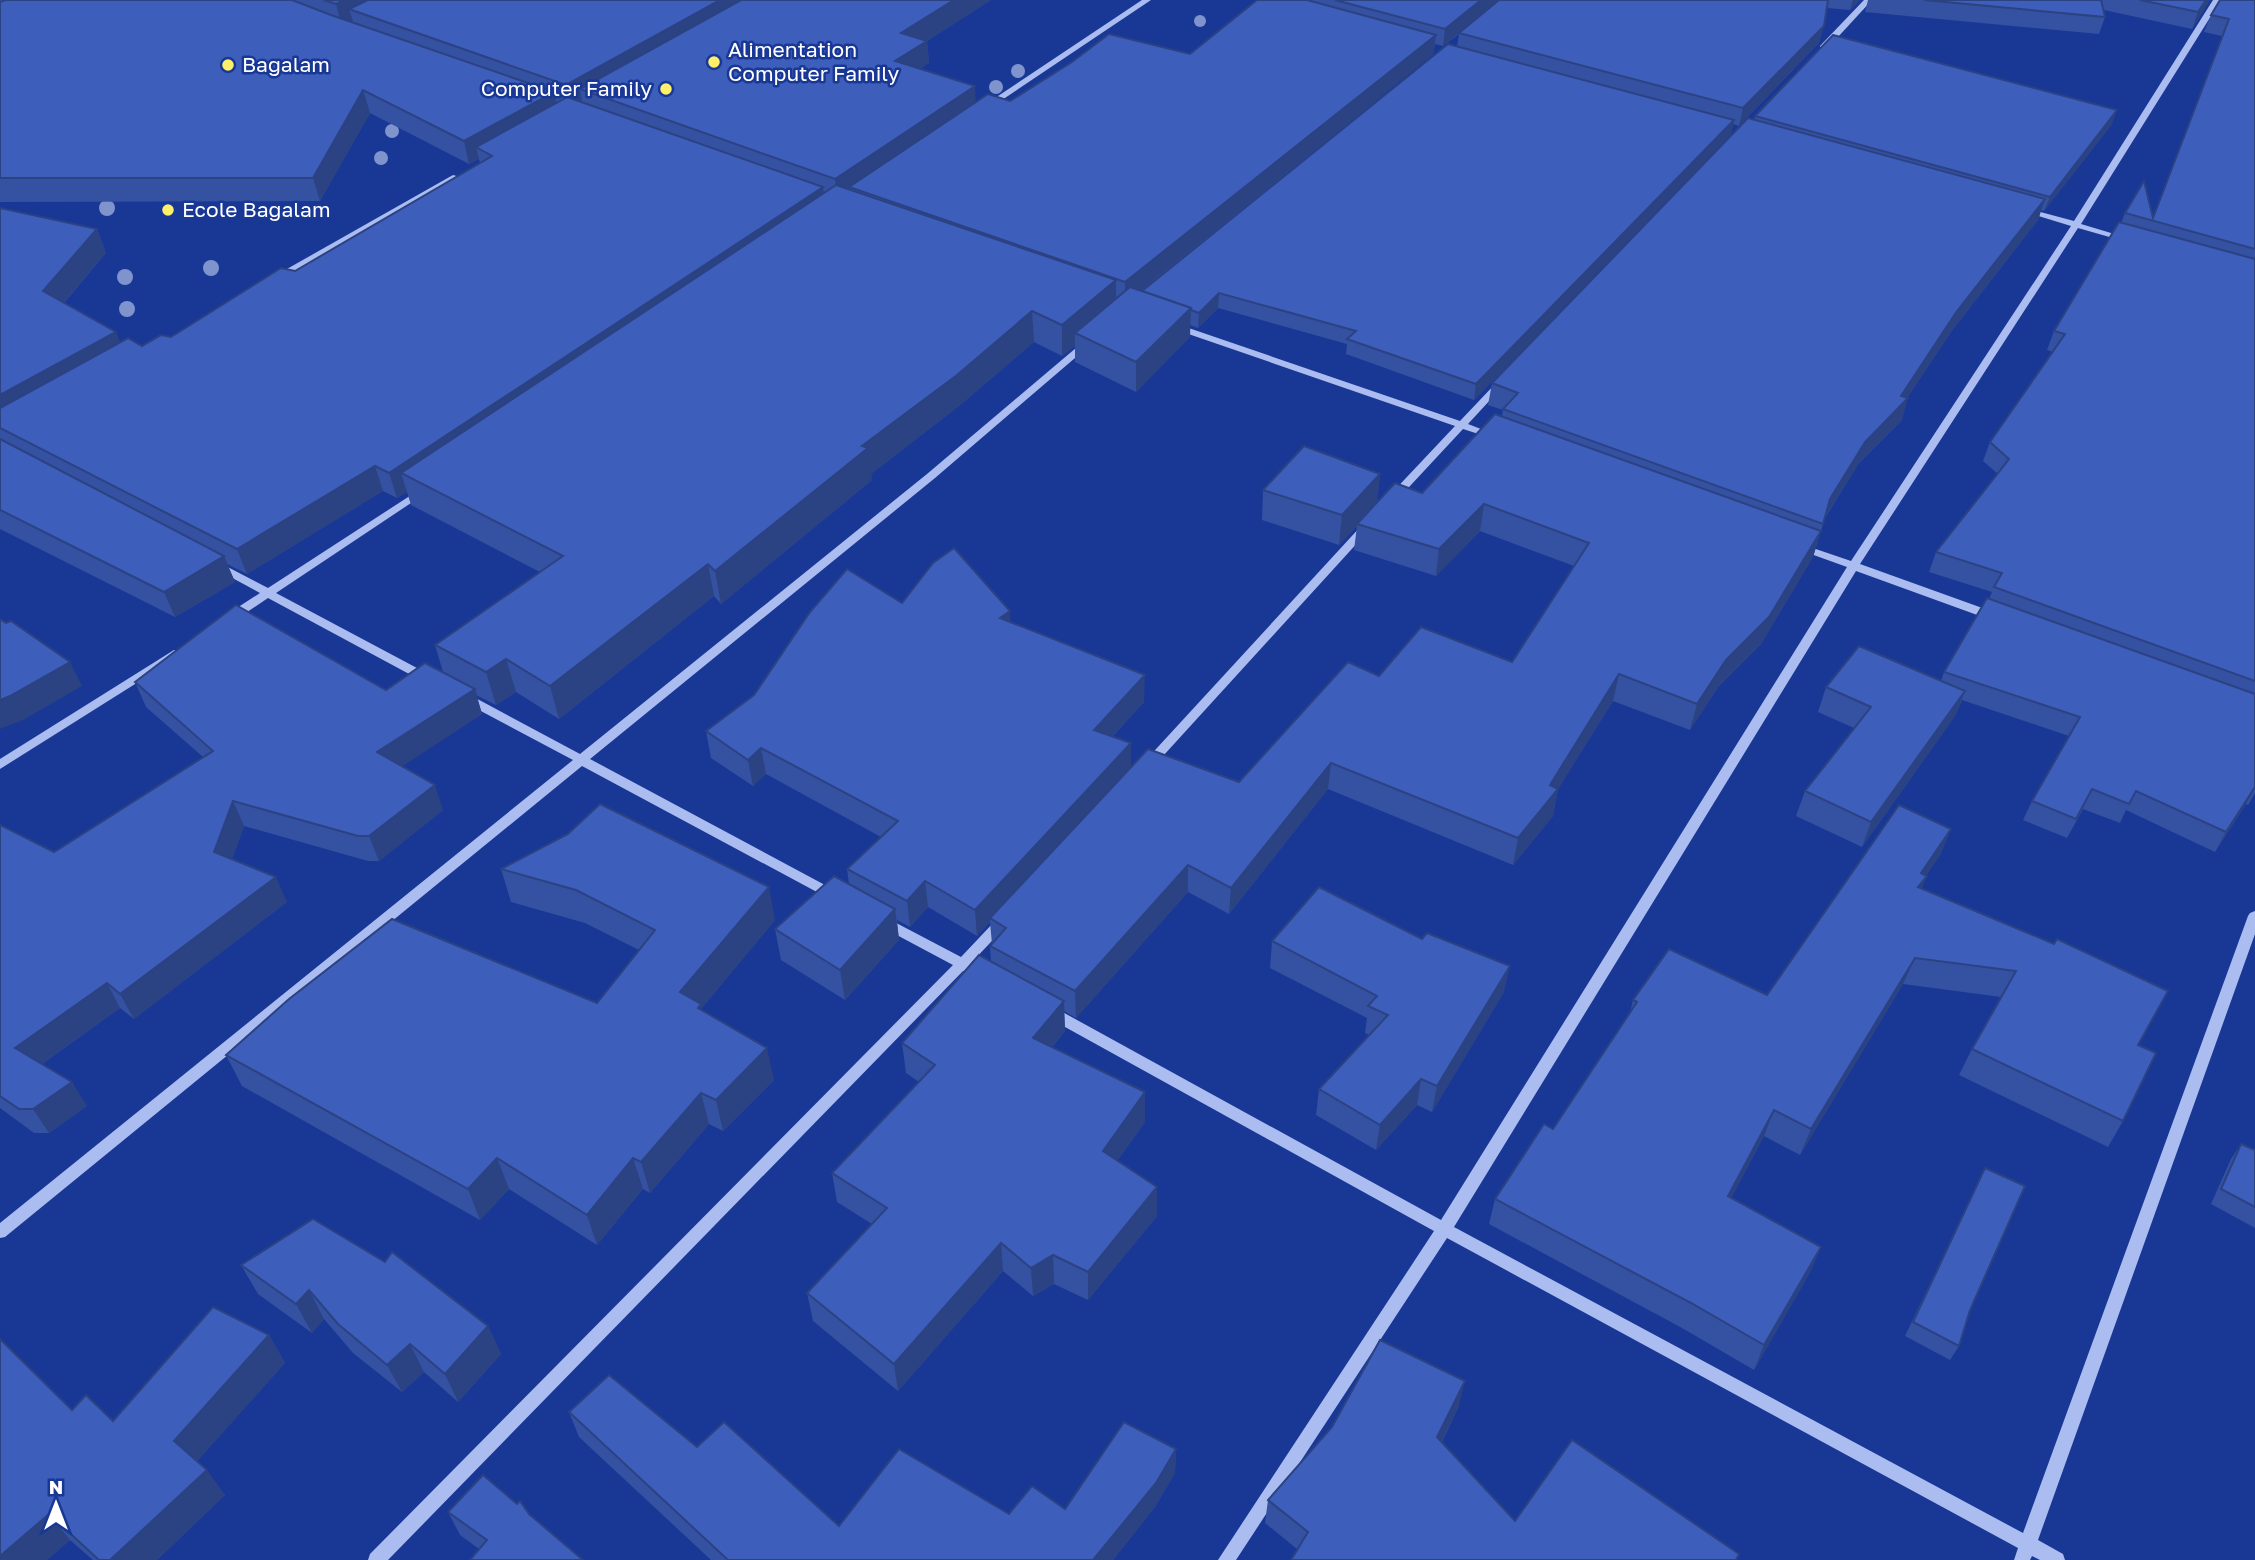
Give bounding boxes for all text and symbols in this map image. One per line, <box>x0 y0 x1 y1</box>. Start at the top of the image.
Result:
place label: Alimentation Computer Family <box>728 36 900 86</box>
place label: Bagalam <box>242 51 330 77</box>
marker: Alimentation Computer Family <box>706 54 722 70</box>
marker: Bagalam <box>220 57 236 73</box>
place label: Computer Family <box>481 75 652 101</box>
marker: Computer Family <box>658 81 674 97</box>
place label: Ecole Bagalam <box>182 196 330 222</box>
marker: Ecole Bagalam <box>160 202 176 218</box>
north arrow <box>21 1469 91 1539</box>
text: N <box>49 1475 63 1498</box>

